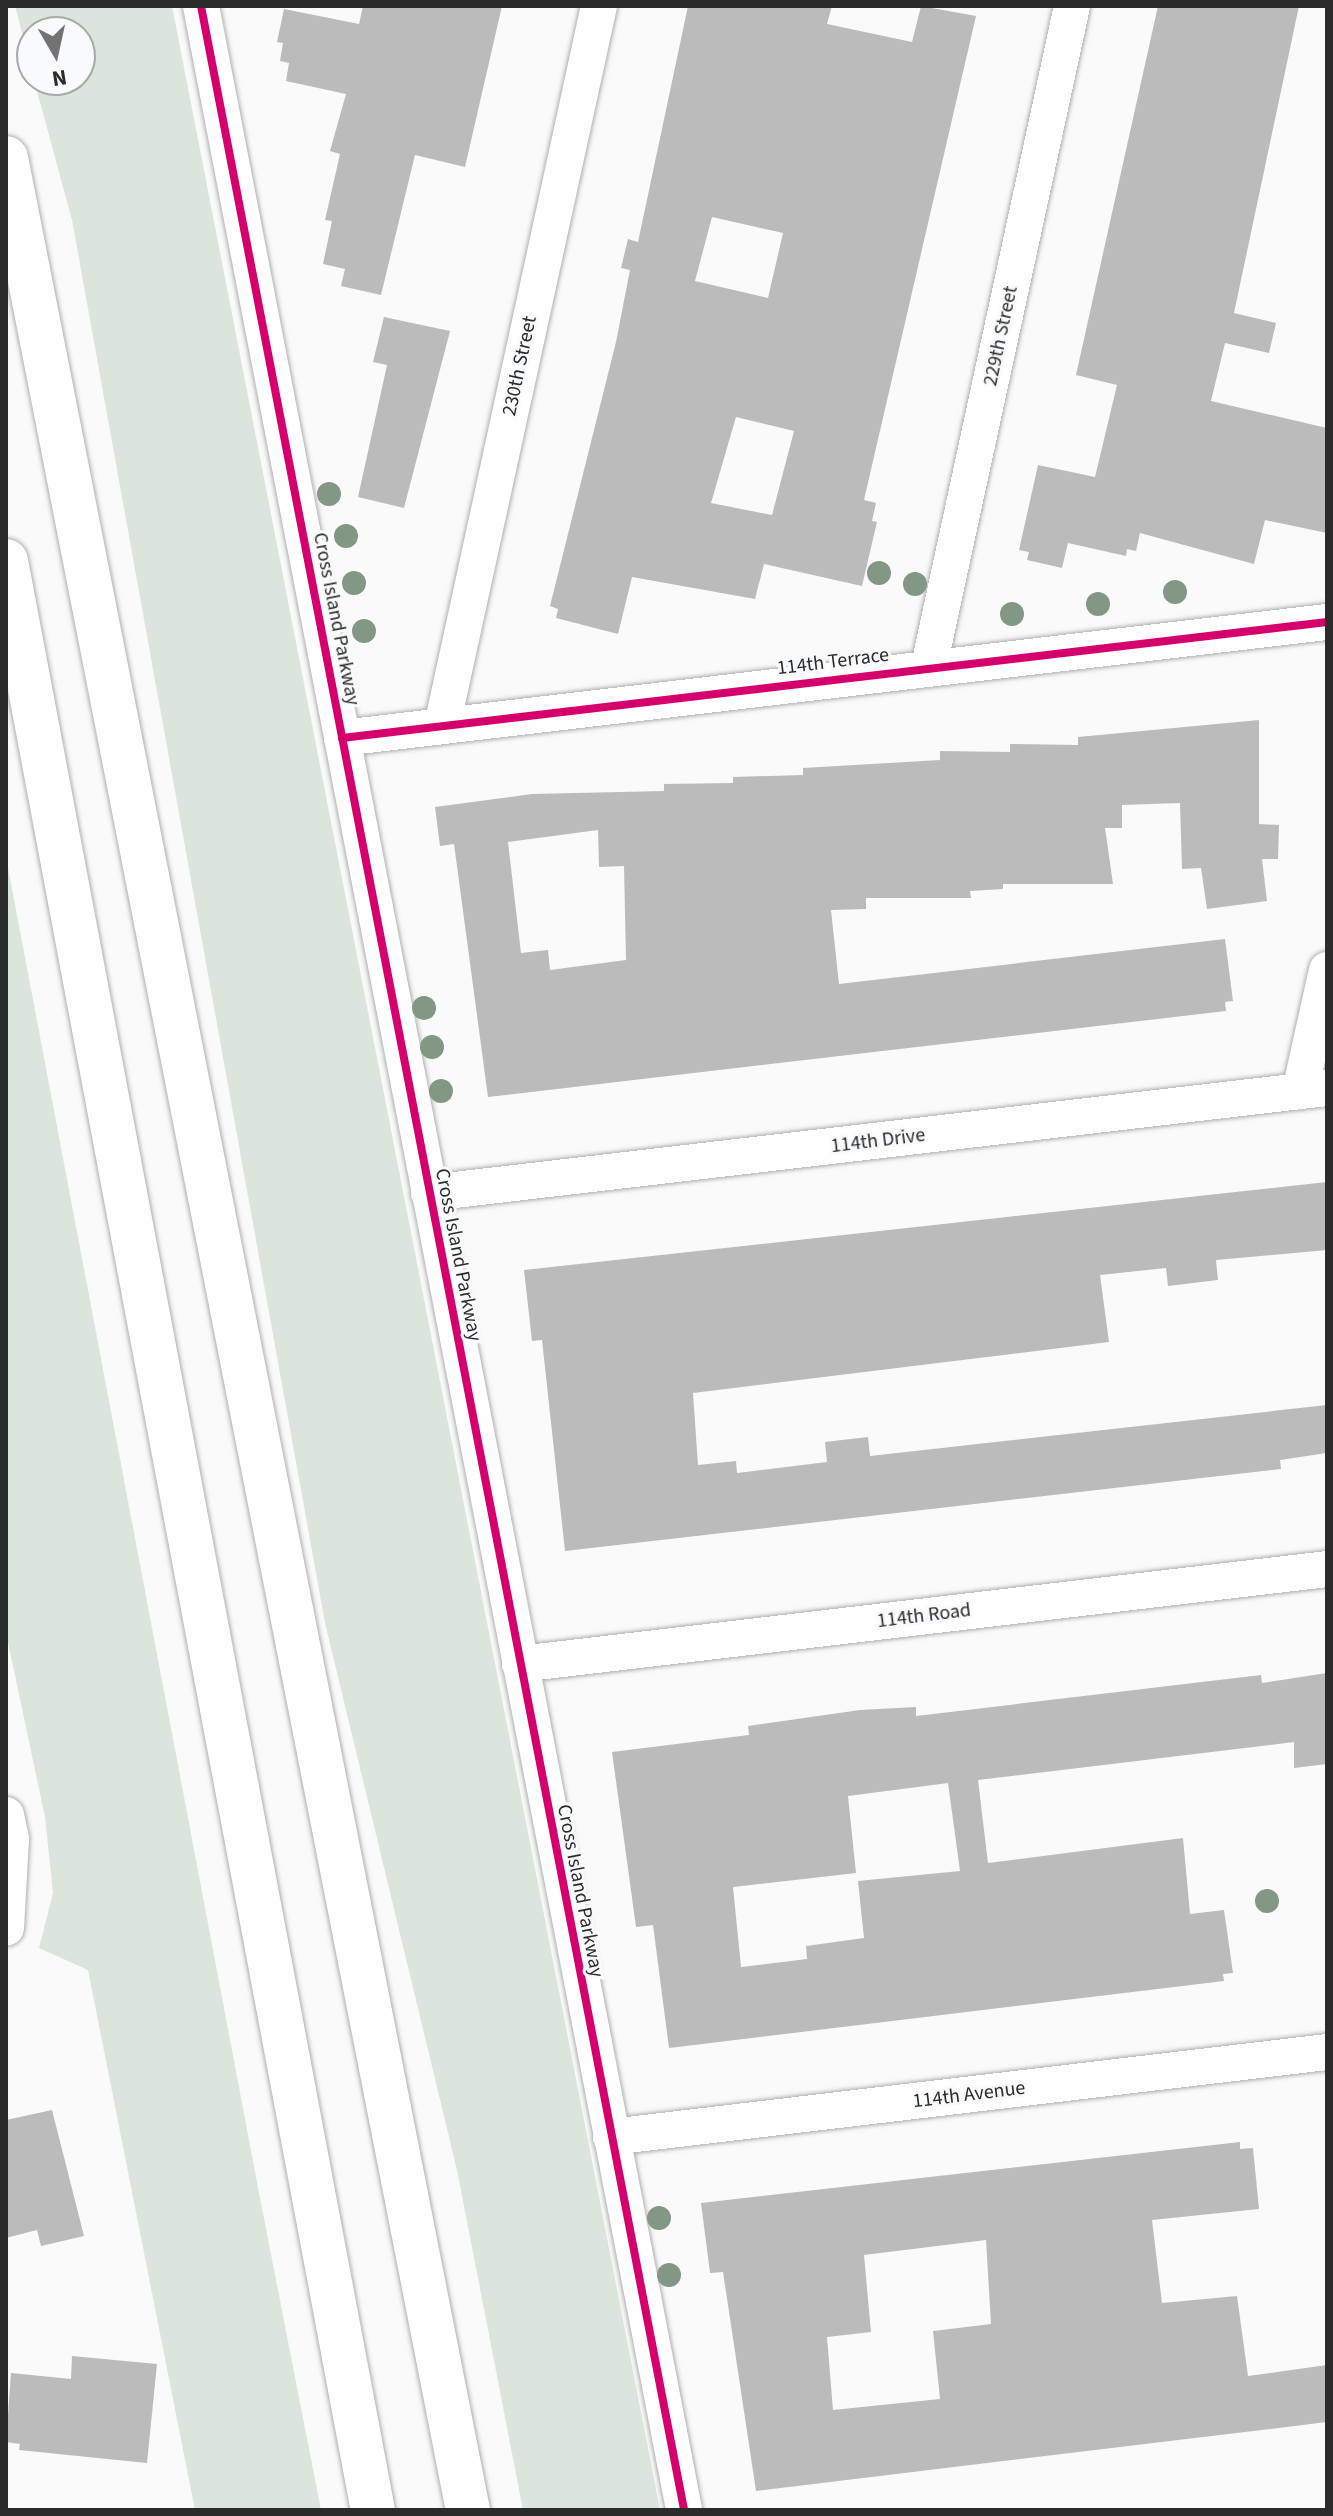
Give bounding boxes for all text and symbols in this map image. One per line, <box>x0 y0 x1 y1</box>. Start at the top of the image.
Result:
north arrow <box>16 16 96 96</box>
text: N <box>50 61 69 95</box>
street label: 229th Street <box>979 284 1023 388</box>
street label: 230th Street <box>498 314 542 418</box>
street label: Cross Island Parkway <box>307 531 365 707</box>
street label: 114th Terrace <box>776 643 890 681</box>
street label: 114th Drive <box>829 1123 927 1159</box>
street label: Cross Island Parkway <box>429 1167 487 1343</box>
street label: 114th Road <box>876 1598 972 1634</box>
street label: Cross Island Parkway <box>551 1803 609 1979</box>
street label: 114th Avenue <box>911 2076 1027 2114</box>

